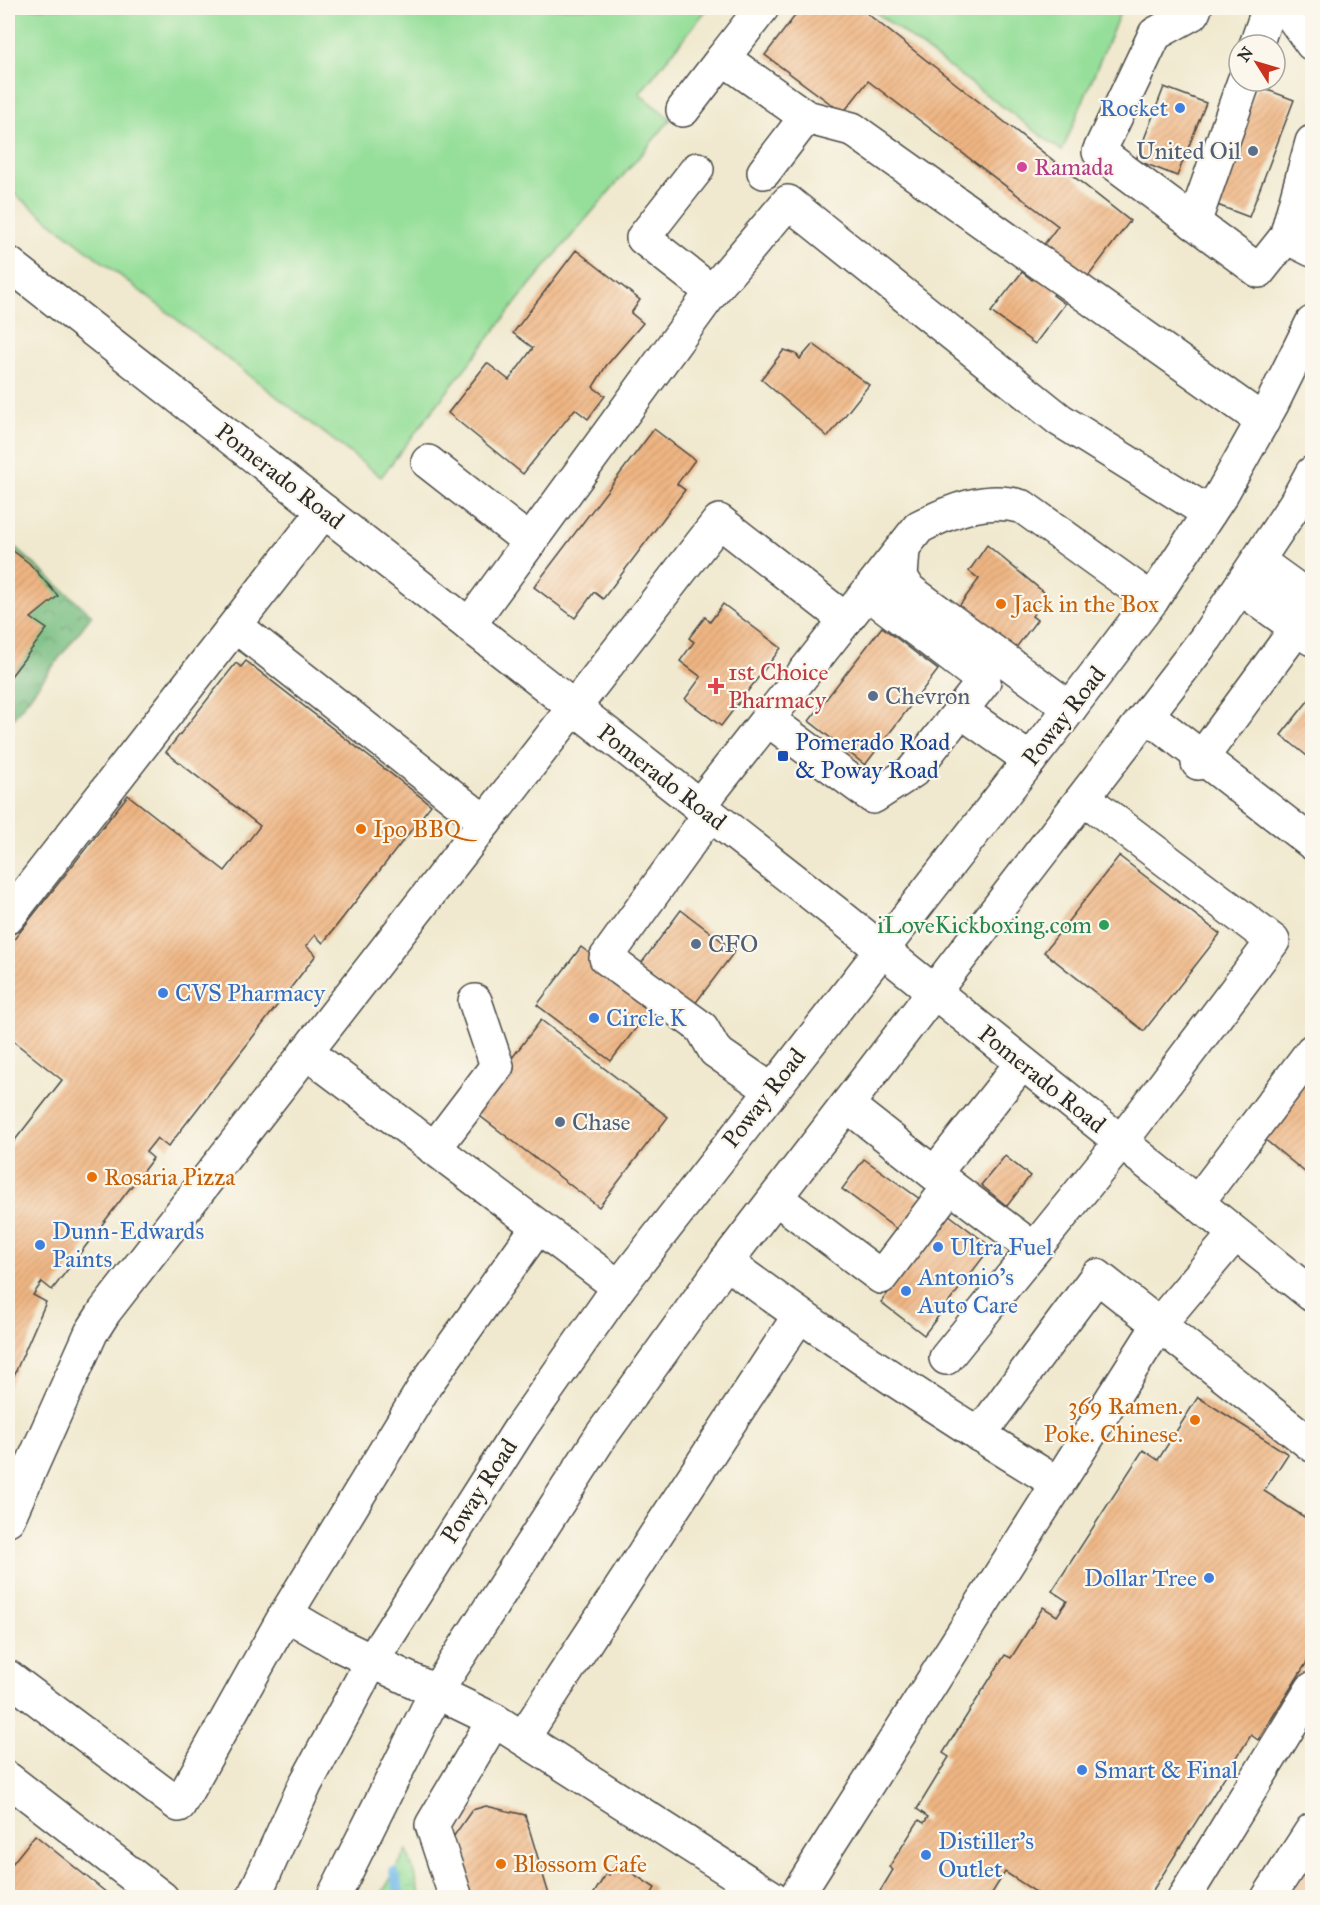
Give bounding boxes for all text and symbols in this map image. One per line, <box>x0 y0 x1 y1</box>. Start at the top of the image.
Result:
north arrow <box>1227 33 1287 93</box>
text: N <box>1234 43 1257 65</box>
place label: Rocket <box>1099 93 1168 123</box>
marker: Rocket <box>1173 101 1187 115</box>
place label: United Oil <box>1136 136 1241 166</box>
marker: United Oil <box>1246 144 1260 158</box>
place label: Ramada <box>1034 152 1114 182</box>
marker: Ramada <box>1015 160 1029 174</box>
street label: Pomerado Road <box>210 416 350 536</box>
place label: Jack in the Box <box>1010 589 1159 619</box>
marker: Jack in the Box <box>994 597 1008 611</box>
place label: 1st Choice Pharmacy <box>728 657 828 715</box>
street label: Poway Road <box>1016 660 1112 772</box>
marker: 1st Choice Pharmacy <box>709 679 723 693</box>
place label: Chevron <box>885 681 970 711</box>
marker: Chevron <box>866 689 880 703</box>
street label: Pomerado Road <box>592 717 732 837</box>
place label: Pomerado Road & Poway Road <box>795 727 950 785</box>
marker: Pomerado Road & Poway Road <box>776 749 790 763</box>
place label: Ipo BBQ <box>373 814 478 844</box>
marker: Ipo BBQ <box>354 822 368 836</box>
place label: iLoveKickboxing.com <box>877 910 1092 940</box>
marker: iLoveKickboxing.com <box>1097 918 1111 932</box>
place label: CFO <box>708 929 758 959</box>
marker: CFO <box>689 937 703 951</box>
place label: CVS Pharmacy <box>175 978 326 1008</box>
marker: CVS Pharmacy <box>156 986 170 1000</box>
place label: Circle K <box>606 1003 688 1033</box>
marker: Circle K <box>587 1011 601 1025</box>
street label: Pomerado Road <box>972 1019 1112 1139</box>
street label: Poway Road <box>716 1042 812 1154</box>
place label: Chase <box>572 1107 631 1137</box>
marker: Chase <box>553 1115 567 1129</box>
place label: Rosaria Pizza <box>104 1162 236 1192</box>
marker: Rosaria Pizza <box>85 1170 99 1184</box>
place label: Dunn-Edwards Paints <box>52 1216 204 1274</box>
place label: Ultra Fuel <box>950 1232 1053 1262</box>
marker: Dunn-Edwards Paints <box>33 1238 47 1252</box>
marker: Ultra Fuel <box>931 1240 945 1254</box>
place label: Antonio's Auto Care <box>917 1262 1018 1320</box>
marker: Antonio's Auto Care <box>899 1284 913 1298</box>
place label: 369 Ramen. Poke. Chinese. <box>1044 1391 1183 1449</box>
marker: 369 Ramen. Poke. Chinese. <box>1188 1413 1202 1427</box>
street label: Poway Road <box>434 1433 524 1549</box>
place label: Dollar Tree <box>1084 1563 1197 1593</box>
marker: Dollar Tree <box>1202 1571 1216 1585</box>
place label: Smart & Final <box>1094 1755 1239 1785</box>
marker: Smart & Final <box>1075 1763 1089 1777</box>
place label: Distiller's Outlet <box>938 1826 1034 1884</box>
marker: Distiller's Outlet <box>919 1848 933 1862</box>
place label: Blossom Cafe <box>513 1849 647 1879</box>
marker: Blossom Cafe <box>494 1857 508 1871</box>

